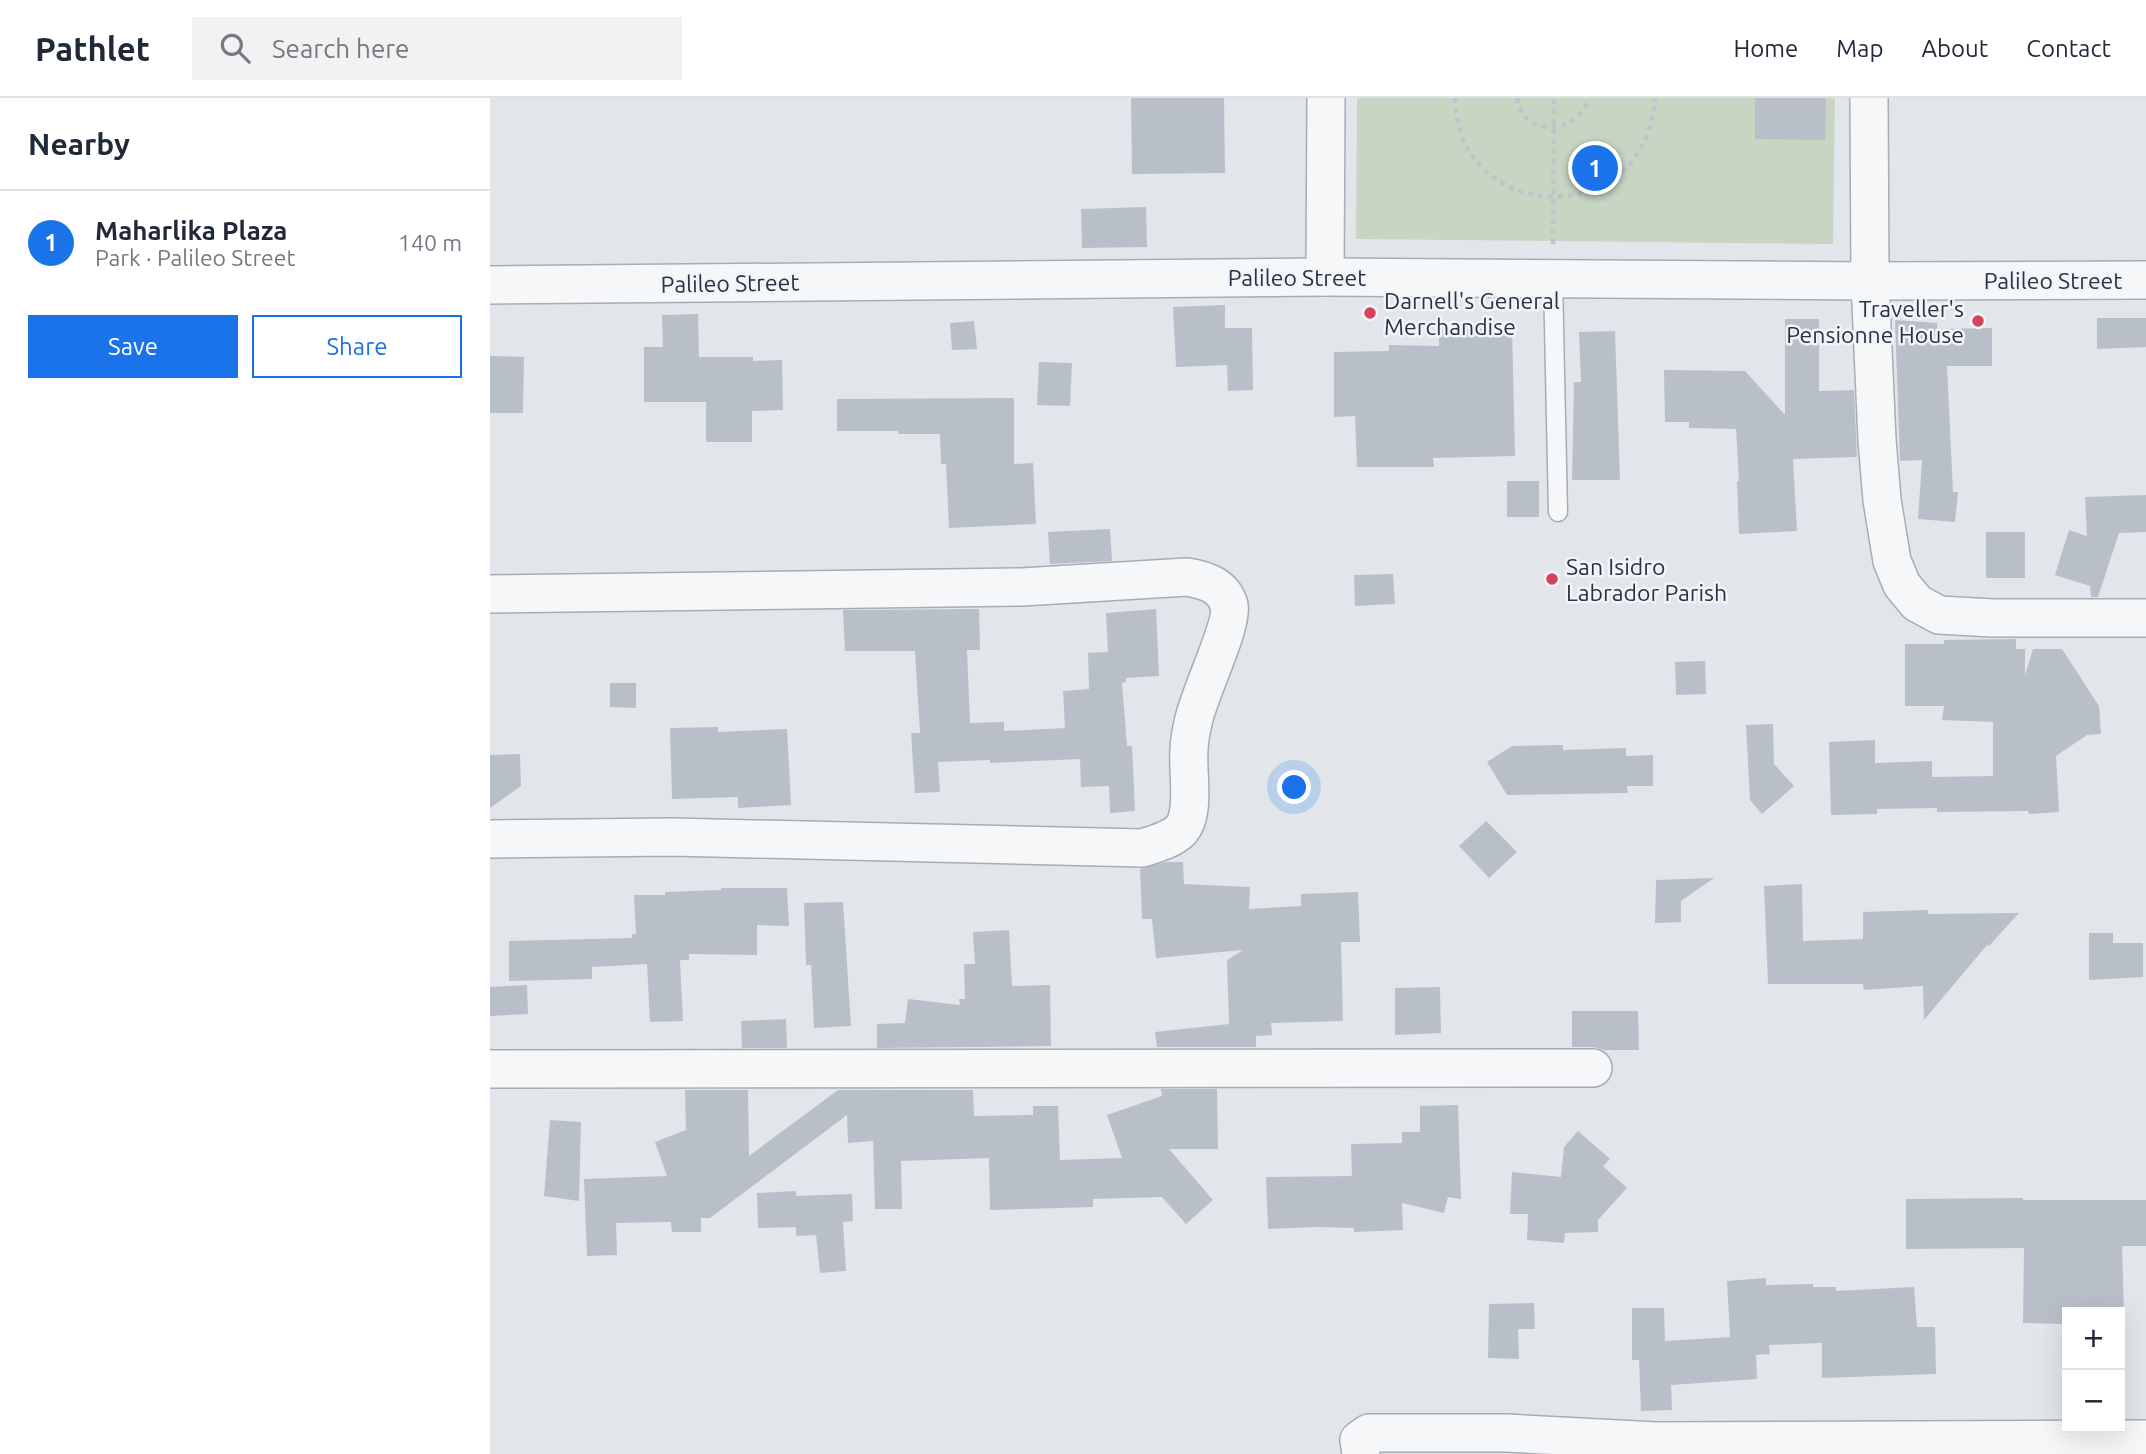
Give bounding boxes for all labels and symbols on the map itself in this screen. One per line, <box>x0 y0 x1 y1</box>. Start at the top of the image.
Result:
pin: 1 <box>1572 142 1618 194</box>
street label: Palileo Street <box>1228 265 1366 290</box>
street label: Palileo Street <box>1984 268 2122 293</box>
street label: Palileo Street <box>660 269 800 297</box>
place label: Darnell's General Merchandise <box>1384 288 1560 339</box>
place label: Traveller's Pensionne House <box>1786 296 1964 347</box>
marker: Darnell's General Merchandise <box>1362 305 1378 321</box>
marker: Traveller's Pensionne House <box>1970 313 1986 329</box>
place label: San Isidro Labrador Parish <box>1566 554 1727 605</box>
marker: San Isidro Labrador Parish <box>1544 571 1560 587</box>
your location <box>1277 770 1311 804</box>

